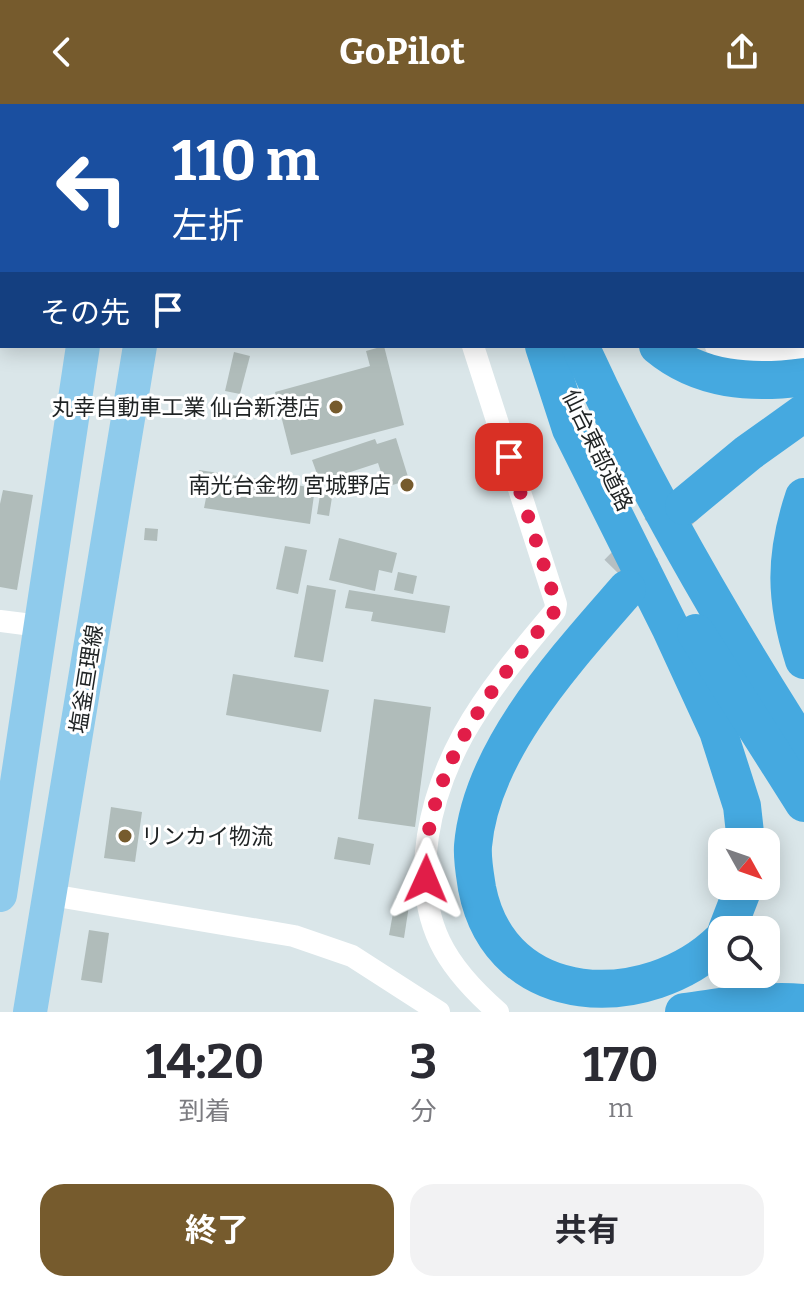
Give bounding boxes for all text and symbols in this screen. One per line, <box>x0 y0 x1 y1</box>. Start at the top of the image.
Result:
icon: back <box>40 30 84 74</box>
text: GoPilot <box>339 30 465 74</box>
icon: share <box>720 30 764 74</box>
text: 110 m <box>172 128 319 195</box>
icon: left <box>40 136 144 240</box>
text: 左折 <box>172 204 244 248</box>
icon: arrive <box>146 288 190 332</box>
text: その先 <box>40 295 130 331</box>
street label: 仙台東部道路 <box>556 385 639 515</box>
place label: 丸幸自動車工業 仙台新港店 <box>52 394 320 421</box>
marker: 丸幸自動車工業 仙台新港店 <box>327 398 345 416</box>
pin <box>475 423 543 491</box>
icon: arrive <box>487 435 531 479</box>
place label: 南光台金物 宮城野店 <box>189 472 391 499</box>
marker: 南光台金物 宮城野店 <box>398 476 416 494</box>
street label: 塩釜亘理線 <box>65 623 108 736</box>
place label: リンカイ物流 <box>141 823 273 850</box>
marker: リンカイ物流 <box>116 827 134 845</box>
north arrow <box>708 828 780 900</box>
map controls <box>708 828 780 988</box>
position arrow <box>384 837 468 921</box>
button: search <box>708 916 780 988</box>
text: 14:20 <box>145 1033 264 1091</box>
text: 3 <box>410 1033 437 1091</box>
text: 170 <box>583 1036 658 1094</box>
text: m <box>608 1093 633 1124</box>
text: 到着 <box>179 1096 231 1127</box>
text: 分 <box>410 1096 436 1127</box>
button: 終了 <box>40 1184 394 1276</box>
button: 共有 <box>410 1184 764 1276</box>

